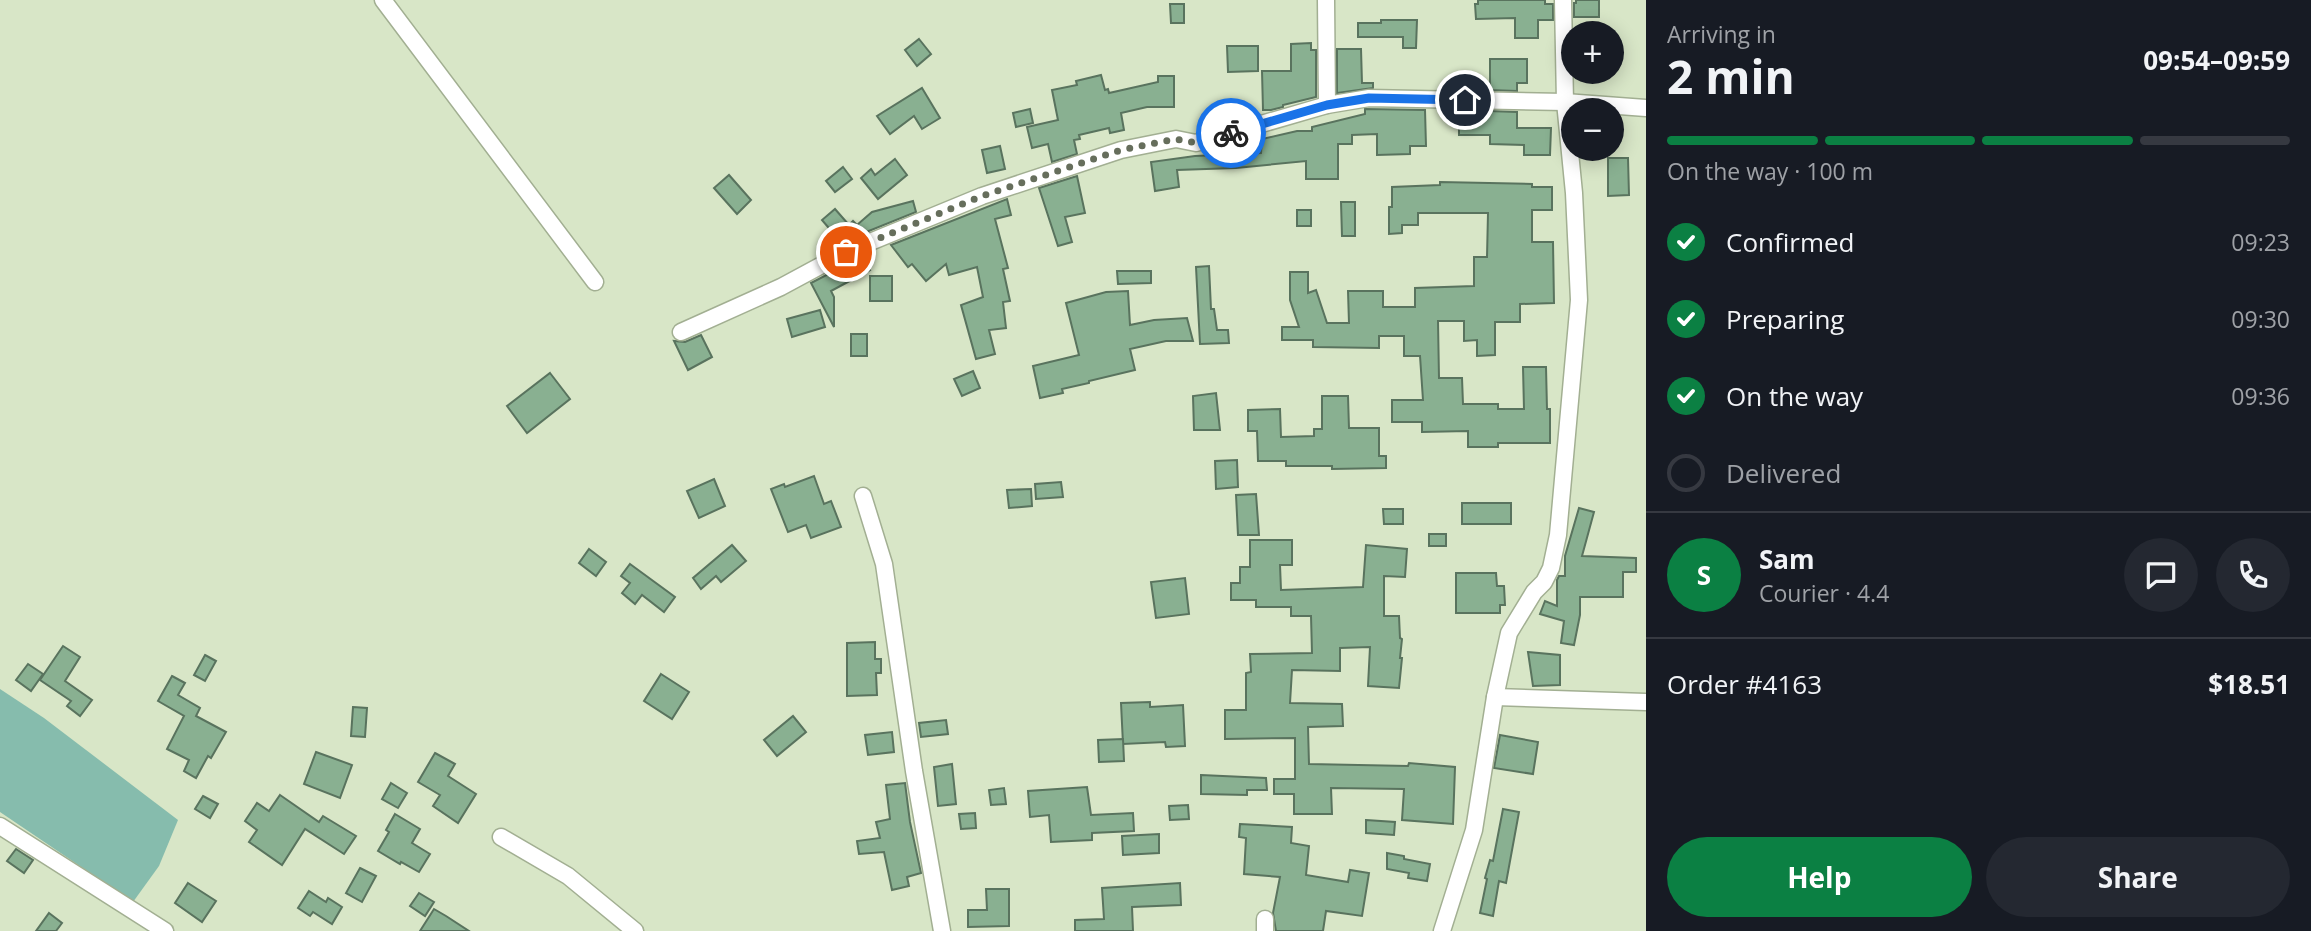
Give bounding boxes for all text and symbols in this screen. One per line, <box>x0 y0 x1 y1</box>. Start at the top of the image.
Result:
text: Arriving in <box>1667 18 1776 50</box>
map controls <box>1561 21 1624 161</box>
button: + <box>1561 21 1624 84</box>
text: 09:54–09:59 <box>2143 42 2290 78</box>
text: 2 min <box>1667 45 1795 107</box>
pin <box>1435 70 1495 130</box>
icon: home <box>1446 81 1484 119</box>
courier <box>1196 98 1266 168</box>
button: − <box>1561 98 1624 161</box>
icon: bike <box>1212 114 1250 152</box>
text: On the way · 100 m <box>1667 155 1873 187</box>
pin <box>816 222 876 282</box>
icon: check <box>1667 223 1705 261</box>
text: Confirmed <box>1726 224 1854 260</box>
text: 09:23 <box>2231 226 2290 258</box>
icon: bag <box>827 233 865 271</box>
icon: check <box>1667 300 1705 338</box>
text: Preparing <box>1726 301 1844 337</box>
text: 09:30 <box>2231 303 2290 335</box>
icon: check <box>1667 377 1705 415</box>
text: On the way <box>1726 378 1863 414</box>
text: 09:36 <box>2231 380 2290 412</box>
text: Delivered <box>1726 455 1841 491</box>
button: chat <box>2124 538 2198 612</box>
button: phone <box>2216 538 2290 612</box>
text: Sam <box>1759 541 1815 577</box>
text: S <box>1697 557 1711 593</box>
text: Courier · 4.4 <box>1759 577 1889 609</box>
text: Order #4163 <box>1667 666 1822 702</box>
text: $18.51 <box>2208 666 2290 702</box>
button: Help <box>1667 837 1972 917</box>
button: Share <box>1986 837 2290 917</box>

